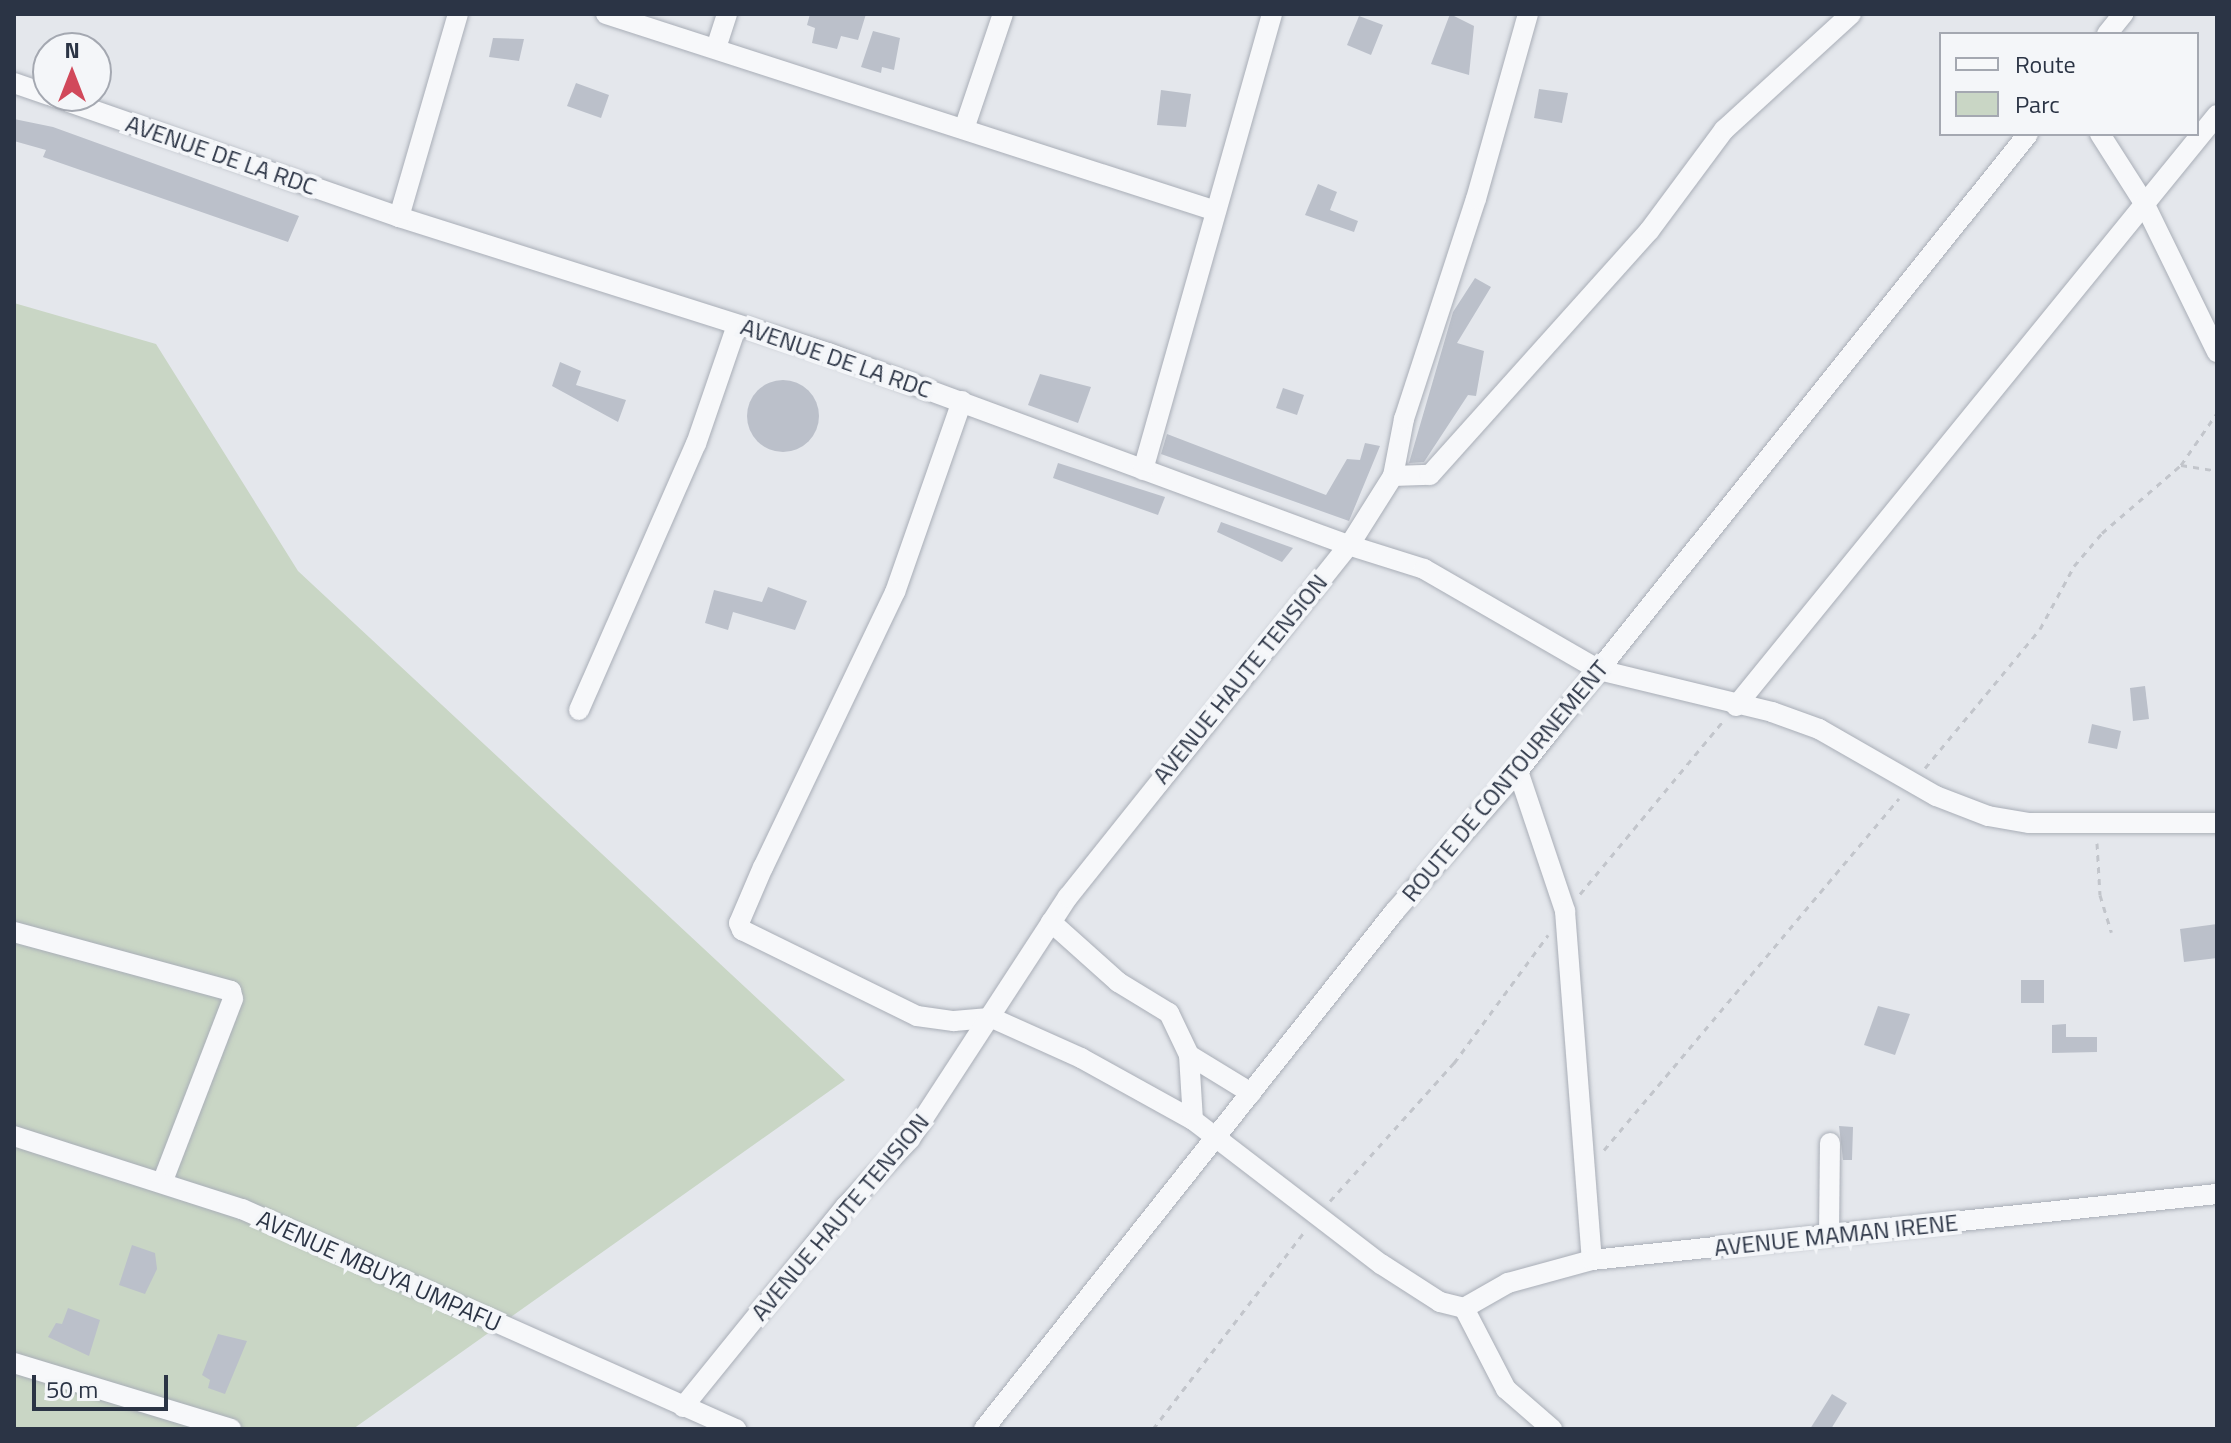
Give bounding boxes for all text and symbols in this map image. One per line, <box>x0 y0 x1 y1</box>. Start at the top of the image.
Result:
north arrow <box>32 32 112 112</box>
legend <box>1939 32 2199 136</box>
text: N <box>64 33 80 67</box>
text: Route <box>2015 46 2076 82</box>
text: Parc <box>2015 86 2060 122</box>
street label: AVENUE DE LA RDC <box>122 109 320 201</box>
street label: AVENUE DE LA RDC <box>737 312 935 404</box>
street label: AVENUE HAUTE TENSION <box>1147 568 1333 790</box>
street label: ROUTE DE CONTOURNEMENT <box>1396 654 1614 908</box>
street label: AVENUE HAUTE TENSION <box>745 1108 935 1326</box>
street label: AVENUE MBUYA UMPAFU <box>252 1204 506 1338</box>
street label: AVENUE MAMAN IRENE <box>1713 1208 1959 1262</box>
scale bar <box>36 1359 172 1409</box>
text: 50 m <box>46 1371 98 1407</box>

